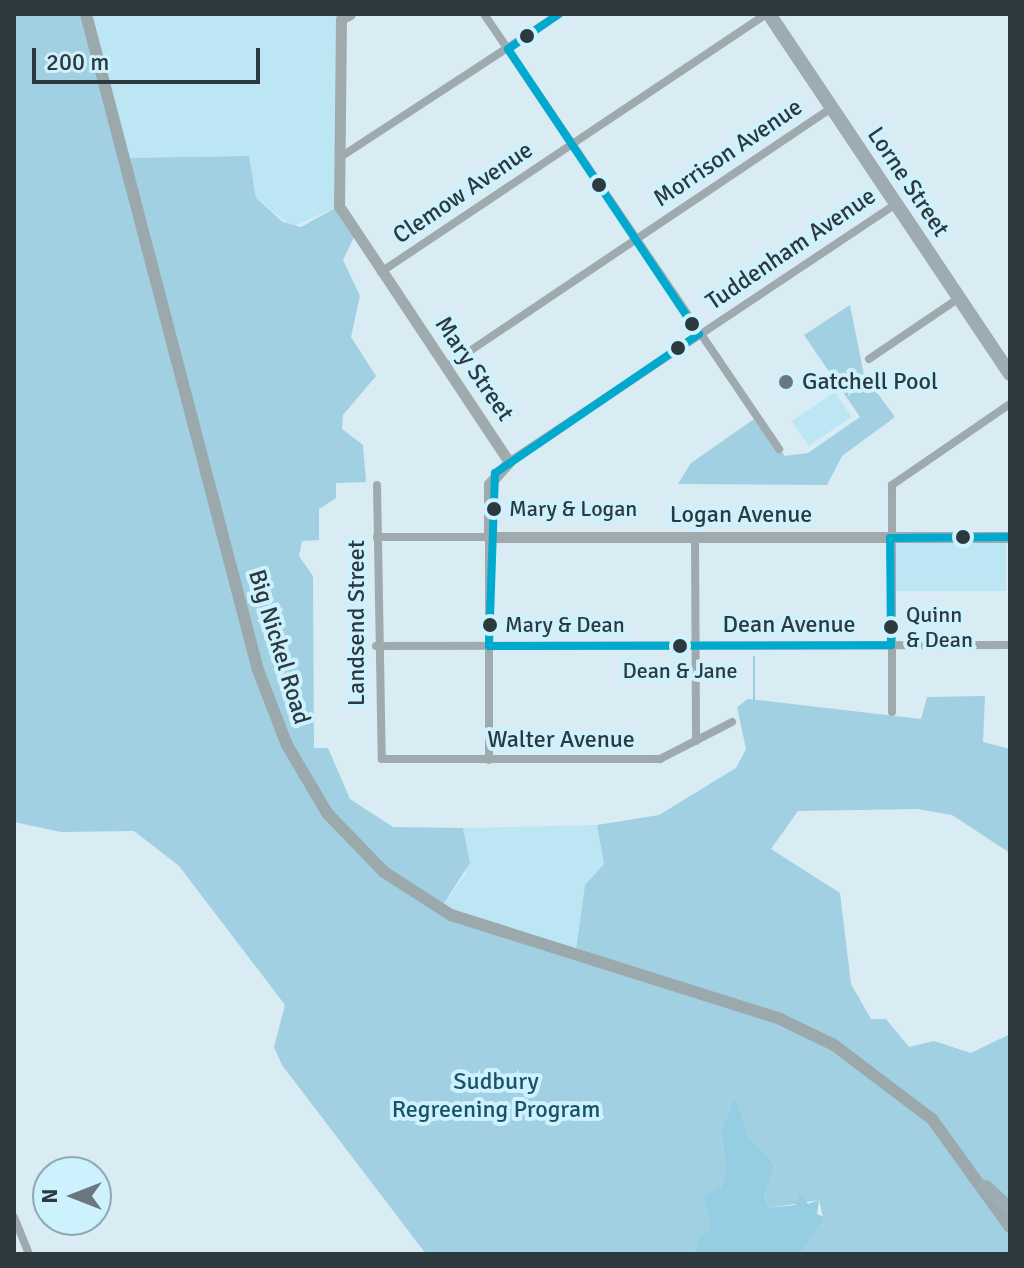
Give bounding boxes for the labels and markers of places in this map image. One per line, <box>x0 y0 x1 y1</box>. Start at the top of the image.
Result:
unlabelled marker <box>519 28 535 44</box>
unlabelled marker <box>591 177 607 193</box>
unlabelled marker <box>684 316 700 332</box>
unlabelled marker <box>670 340 686 356</box>
place label: Gatchell Pool <box>802 368 938 396</box>
marker: Gatchell Pool <box>777 373 795 391</box>
place label: Mary & Logan <box>509 496 637 522</box>
marker: Mary & Logan <box>486 501 502 517</box>
unlabelled marker <box>955 529 971 545</box>
place label: Quinn & Dean <box>906 601 973 652</box>
place label: Mary & Dean <box>505 612 625 638</box>
marker: Mary & Dean <box>482 617 498 633</box>
marker: Quinn & Dean <box>883 619 899 635</box>
marker: Dean & Jane <box>672 638 688 654</box>
place label: Dean & Jane <box>622 658 738 684</box>

